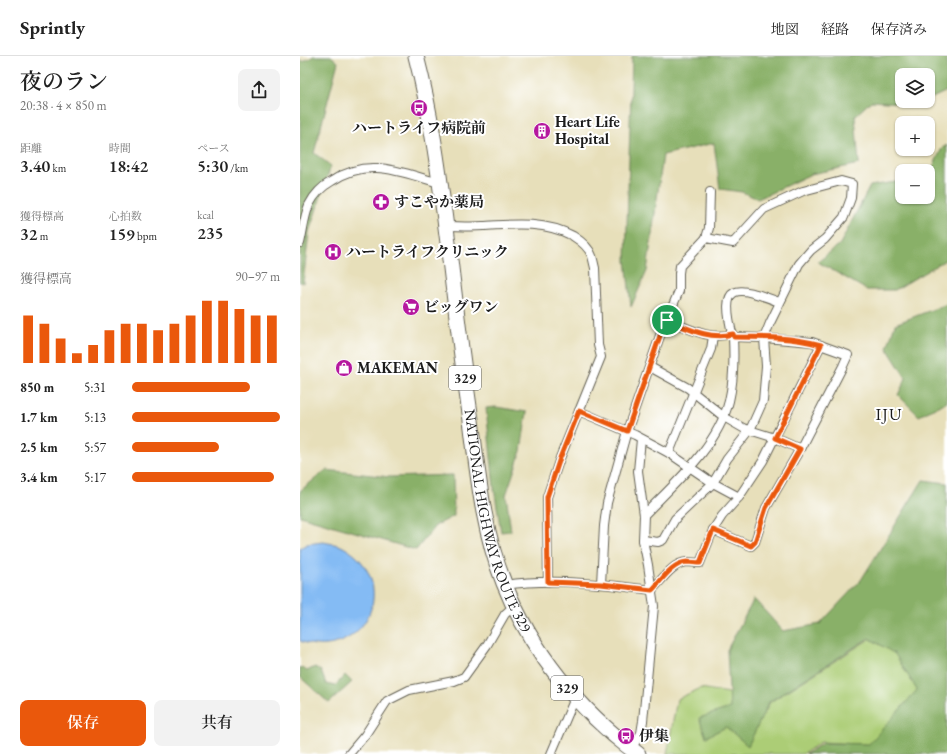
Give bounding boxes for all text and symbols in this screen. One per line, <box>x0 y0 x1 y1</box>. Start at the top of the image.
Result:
text: Sprintly <box>20 15 85 40</box>
text: 地図 <box>771 20 799 38</box>
text: 経路 <box>821 20 849 38</box>
text: 保存済み <box>871 20 927 38</box>
text: 夜のラン <box>20 67 108 96</box>
map controls <box>895 68 935 204</box>
button: layers <box>895 68 935 108</box>
button: share <box>238 69 280 111</box>
text: 20:38 · 4 × 850 m <box>20 97 107 114</box>
bus stop icon: ハートライフ病院前 <box>409 98 429 118</box>
place label: Heart Life Hospital <box>555 112 620 148</box>
button: + <box>895 116 935 156</box>
place label: ハートライフ病院前 <box>352 118 486 137</box>
building icon: Heart Life Hospital <box>532 121 552 141</box>
text: 距離 <box>20 141 42 155</box>
text: 時間 <box>109 141 131 155</box>
text: ペース <box>197 141 230 155</box>
text: 3.40 <box>20 155 50 177</box>
text: 18:42 <box>109 155 148 177</box>
text: 5:30 <box>197 155 228 177</box>
text: km <box>50 161 66 175</box>
text: /km <box>228 161 248 175</box>
button: − <box>895 164 935 204</box>
pharmacy icon: すこやか薬局 <box>371 192 391 212</box>
place label: すこやか薬局 <box>394 192 484 211</box>
text: kcal <box>197 208 214 222</box>
text: 獲得標高 <box>20 209 64 223</box>
text: 心拍数 <box>109 209 142 223</box>
text: 235 <box>197 222 224 244</box>
text: 32 <box>20 223 37 245</box>
text: 159 <box>109 223 135 245</box>
text: m <box>37 229 48 243</box>
text: bpm <box>135 229 157 243</box>
hospital icon: ハートライフクリニック <box>323 242 343 262</box>
place label: ハートライフクリニック <box>346 242 509 261</box>
text: 90–97 m <box>235 268 280 285</box>
text: 獲得標高 <box>20 270 72 287</box>
supermarket icon: ビッグワン <box>401 297 421 317</box>
place label: ビッグワン <box>424 297 498 316</box>
pin <box>650 303 684 337</box>
icon: arrive <box>656 309 678 331</box>
shop icon: MAKEMAN <box>334 358 354 378</box>
place label: MAKEMAN <box>357 358 438 377</box>
road number: 329 <box>449 366 481 390</box>
text: 850 m <box>20 379 54 396</box>
text: 5:31 <box>84 379 106 396</box>
district label: IJU <box>875 403 903 425</box>
street label: NATIONAL HIGHWAY ROUTE 329 <box>460 408 536 635</box>
text: 1.7 km <box>20 409 58 426</box>
text: 5:13 <box>84 409 106 426</box>
text: 2.5 km <box>20 439 58 456</box>
text: 5:57 <box>84 439 106 456</box>
text: 3.4 km <box>20 469 58 486</box>
text: 5:17 <box>84 469 106 486</box>
road number: 329 <box>551 676 583 700</box>
button: 保存 <box>20 700 146 746</box>
button: 共有 <box>154 700 280 746</box>
bus stop icon: 伊集 <box>616 726 636 746</box>
place label: 伊集 <box>639 726 669 745</box>

